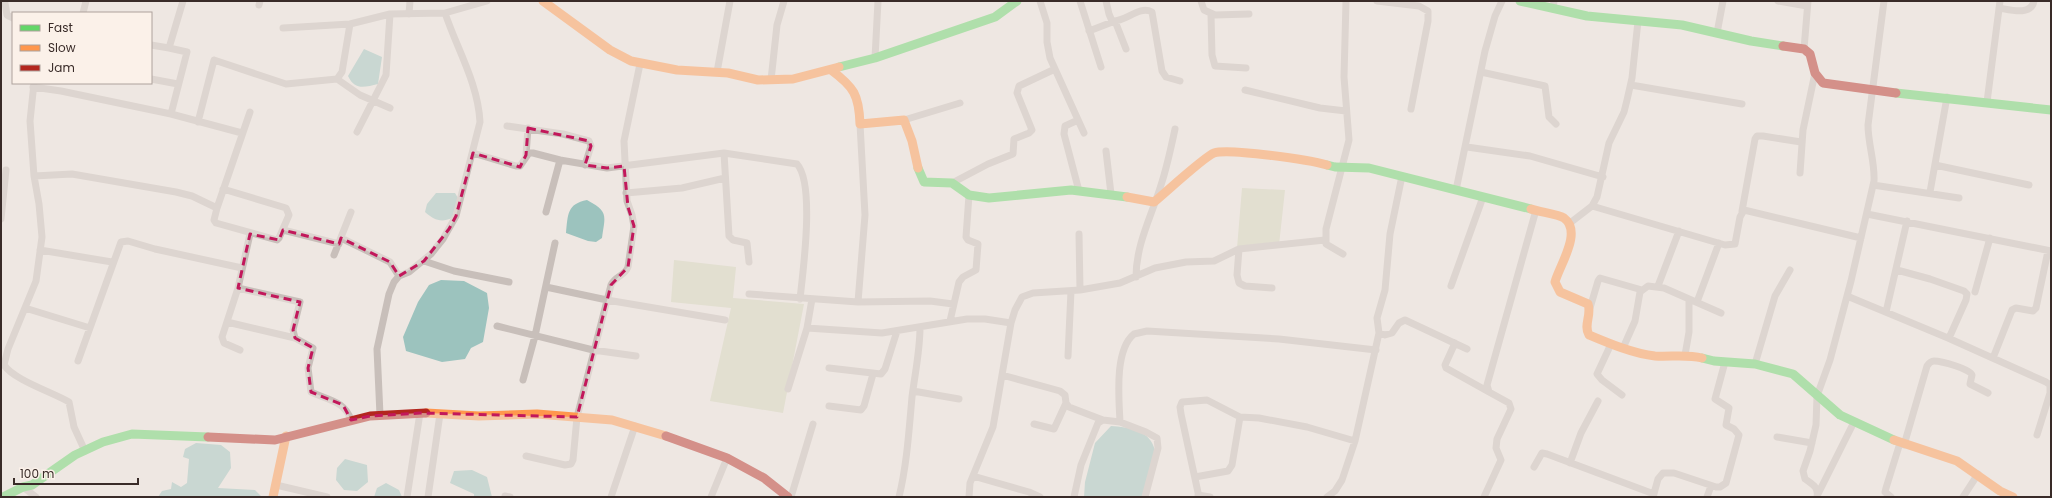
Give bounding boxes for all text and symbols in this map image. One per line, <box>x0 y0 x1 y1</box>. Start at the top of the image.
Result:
legend <box>12 12 152 84</box>
text: Fast <box>48 19 73 36</box>
text: Slow <box>48 39 76 56</box>
text: Jam <box>48 59 75 76</box>
scale bar <box>14 460 138 486</box>
text: 100 m <box>20 465 54 482</box>

